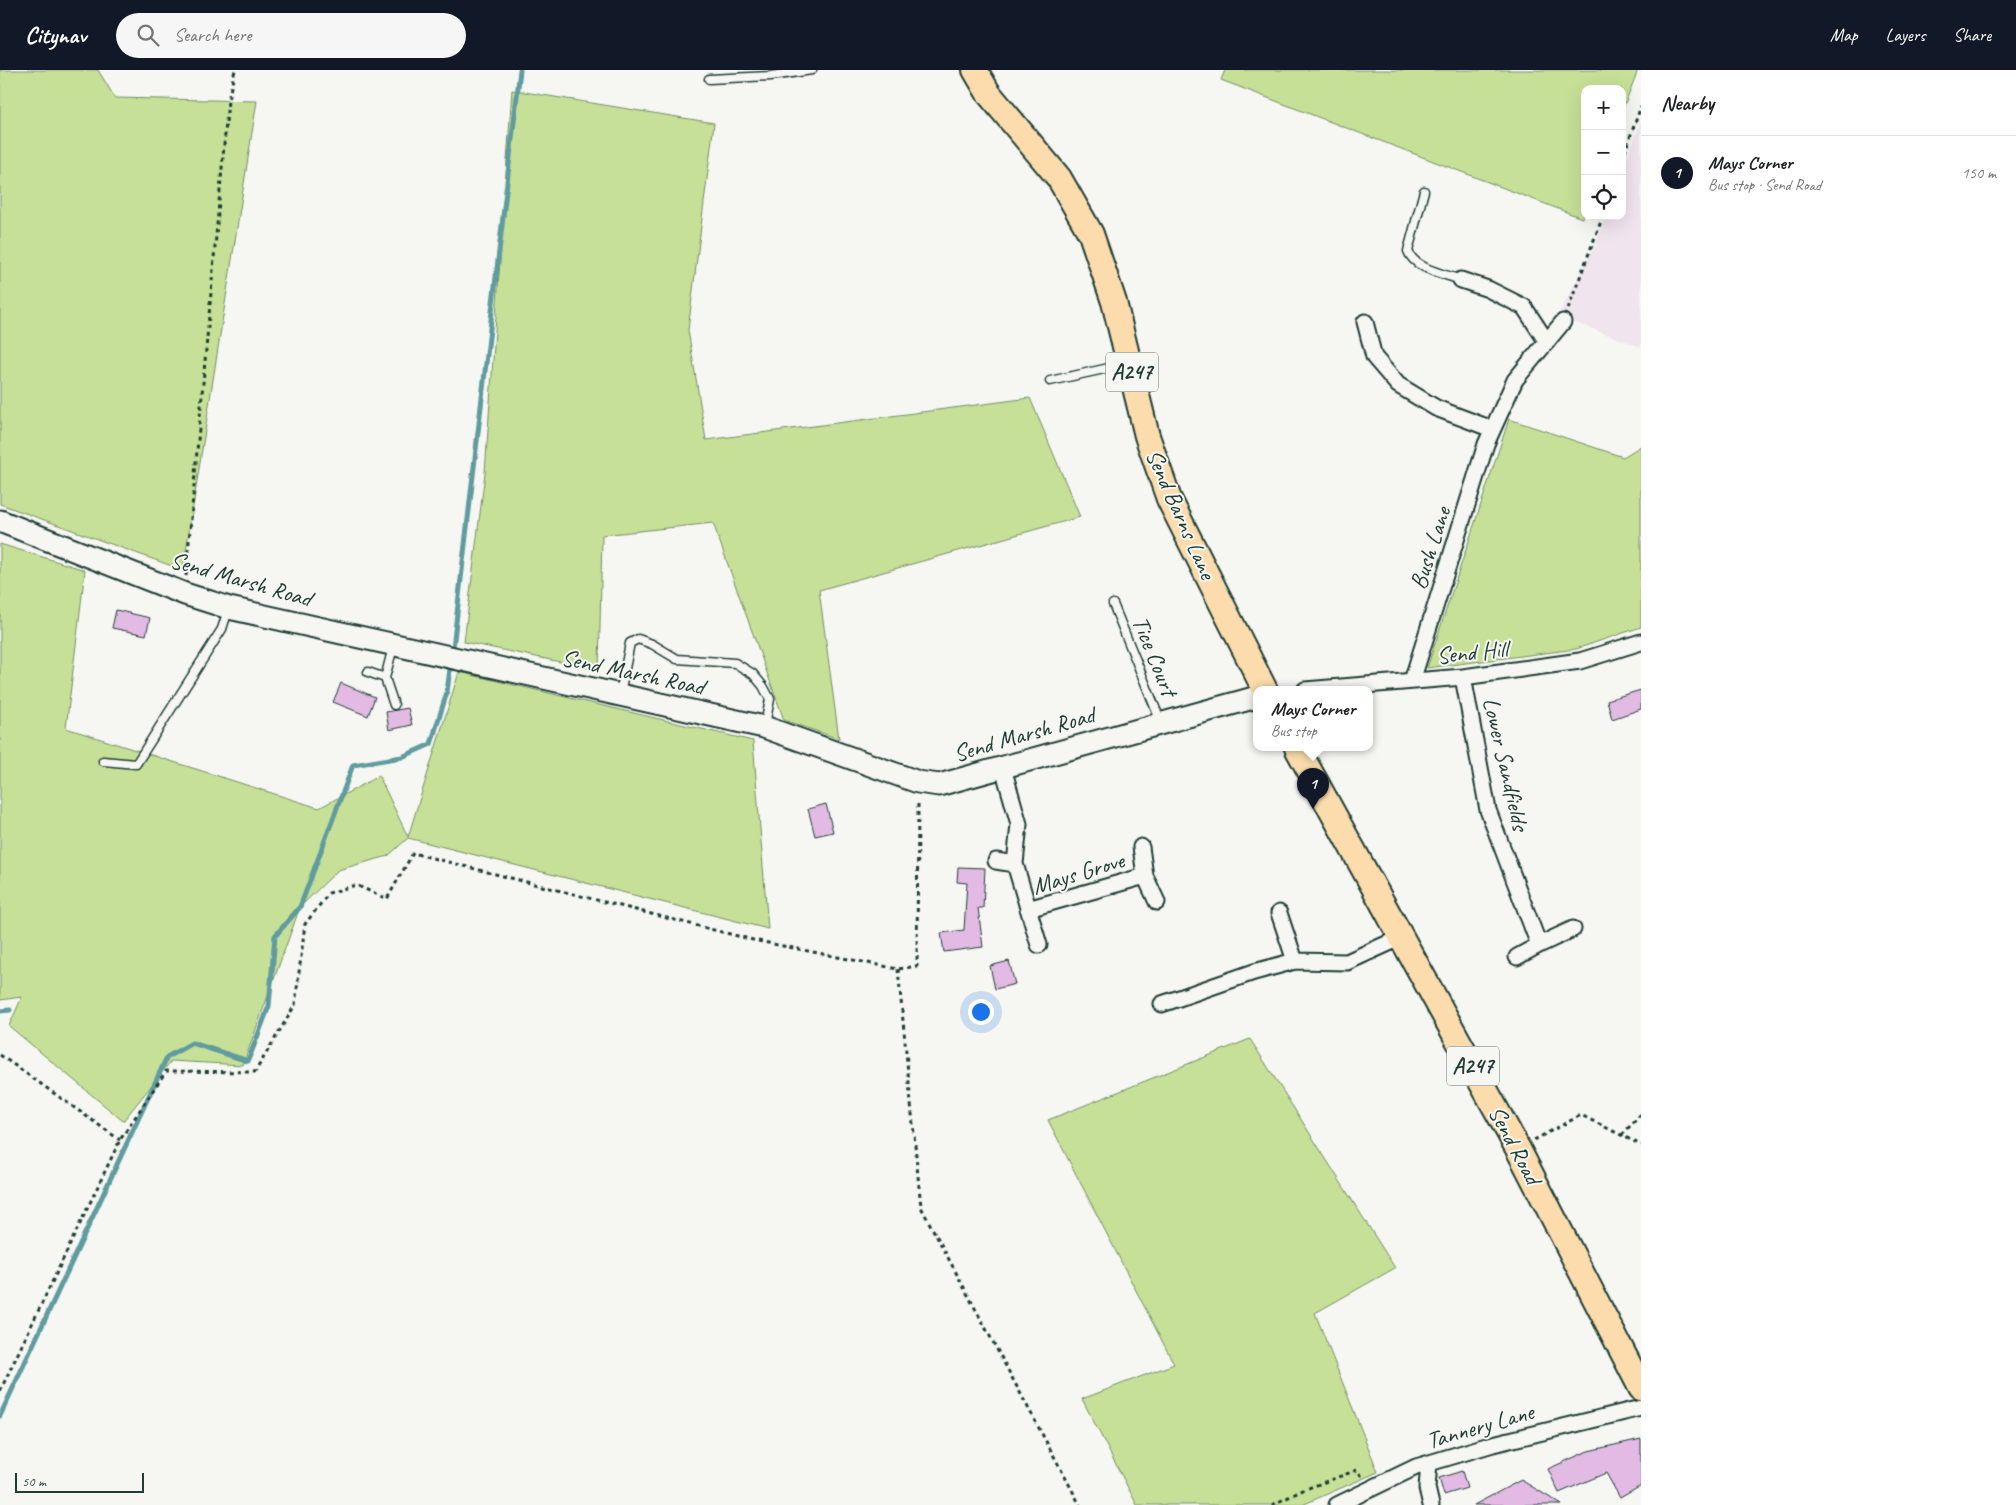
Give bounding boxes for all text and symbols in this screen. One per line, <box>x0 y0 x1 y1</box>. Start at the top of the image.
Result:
search box <box>116 13 466 58</box>
text: Citynav <box>25 20 86 50</box>
icon: search <box>134 21 162 49</box>
text: Search here <box>174 23 251 47</box>
text: Map <box>1830 24 1858 46</box>
text: Layers <box>1886 24 1925 46</box>
text: Share <box>1953 24 1991 46</box>
map controls <box>1581 85 1626 220</box>
button: + <box>1581 85 1626 130</box>
text: Nearby <box>1661 90 1714 116</box>
button: − <box>1581 130 1626 175</box>
text: Mays Corner <box>1708 151 1793 175</box>
text: 1 <box>1673 163 1681 183</box>
text: 150 m <box>1962 163 1996 183</box>
button: locate <box>1581 175 1626 220</box>
text: Bus stop · Send Road <box>1708 175 1821 195</box>
road number: A247 <box>1106 352 1158 392</box>
street label: Send Barns Lane <box>1139 444 1224 586</box>
street label: Bush Lane <box>1403 501 1458 593</box>
street label: Send Marsh Road <box>167 545 319 614</box>
street label: Tice Court <box>1126 612 1186 703</box>
street label: Send Hill <box>1435 633 1513 671</box>
street label: Send Marsh Road <box>559 642 711 703</box>
popup <box>1253 686 1373 751</box>
street label: Lower Sandfields <box>1476 695 1536 836</box>
text: Mays Corner <box>1271 697 1355 721</box>
street label: Send Marsh Road <box>950 699 1102 768</box>
text: Bus stop <box>1271 721 1317 741</box>
pin: 1 <box>1297 768 1329 809</box>
street label: Mays Grove <box>1029 844 1130 901</box>
your location <box>968 999 994 1025</box>
road number: A247 <box>1447 1046 1499 1086</box>
street label: Send Road <box>1482 1101 1550 1193</box>
street label: Tannery Lane <box>1423 1396 1539 1456</box>
scale bar <box>15 1470 144 1493</box>
text: 50 m <box>22 1473 46 1490</box>

